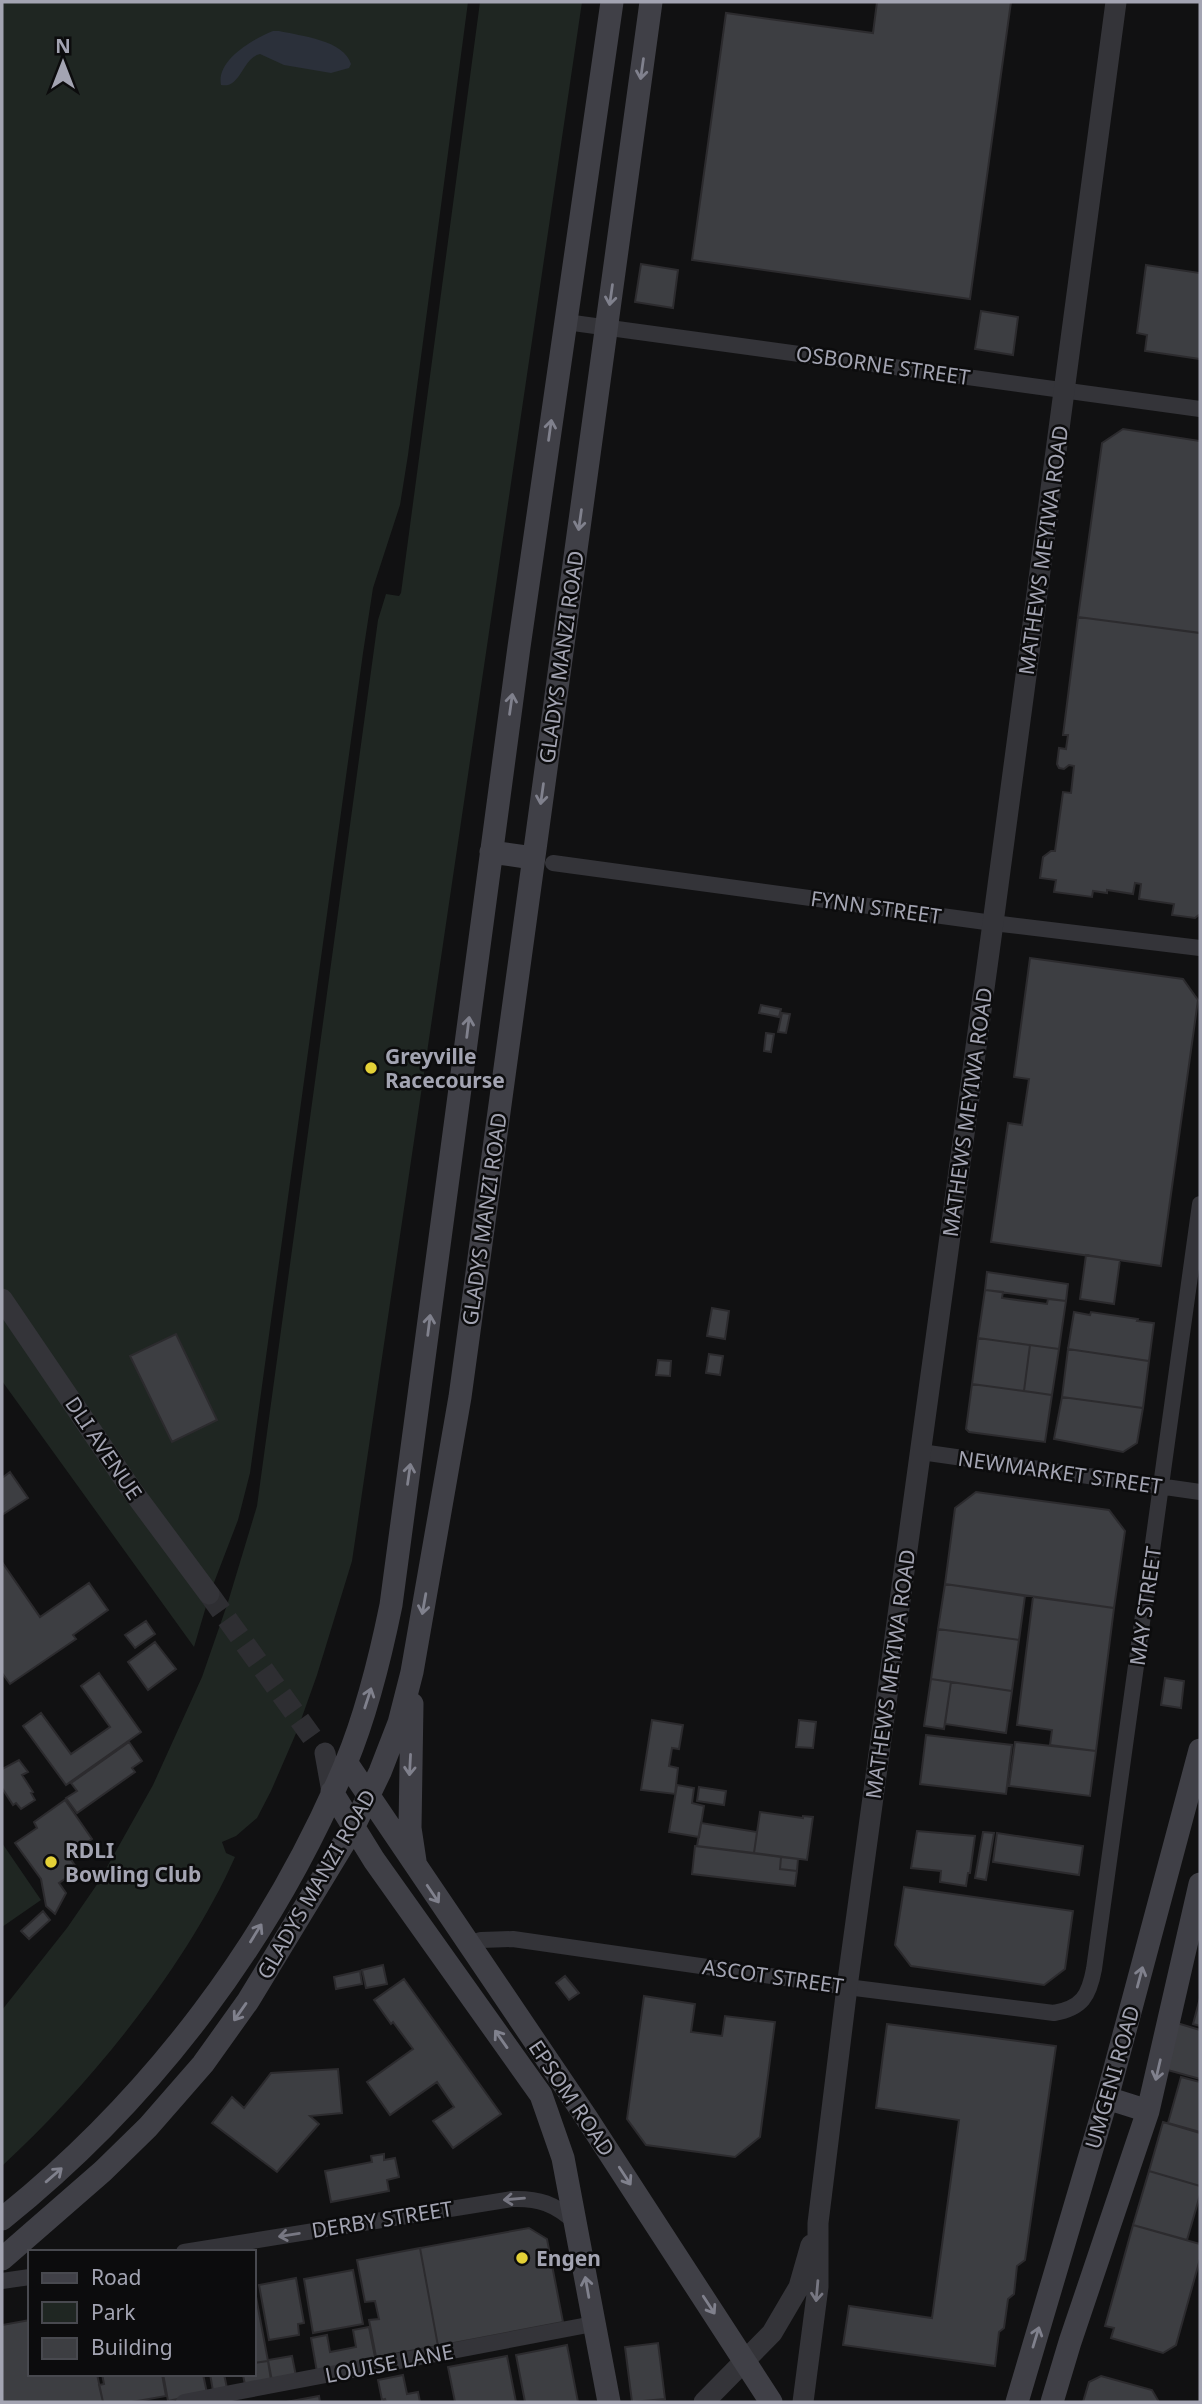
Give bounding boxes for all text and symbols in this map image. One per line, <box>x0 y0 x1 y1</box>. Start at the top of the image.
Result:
north arrow <box>28 28 98 98</box>
text: N <box>55 33 71 59</box>
one-way arrow <box>635 57 648 80</box>
one-way arrow <box>604 283 617 306</box>
street label: OSBORNE STREET <box>794 339 972 391</box>
one-way arrow <box>544 419 557 442</box>
street label: MATHEWS MEYIWA ROAD <box>1012 424 1074 676</box>
one-way arrow <box>573 508 586 531</box>
street label: GLADYS MANZI ROAD <box>532 549 590 765</box>
one-way arrow <box>505 693 518 716</box>
one-way arrow <box>535 782 548 805</box>
street label: FYNN STREET <box>809 884 943 930</box>
street label: MATHEWS MEYIWA ROAD <box>936 986 998 1238</box>
one-way arrow <box>462 1016 475 1039</box>
place label: Greyville Racecourse <box>385 1042 505 1094</box>
marker: Greyville Racecourse <box>363 1060 379 1076</box>
street label: GLADYS MANZI ROAD <box>455 1111 513 1327</box>
one-way arrow <box>423 1314 436 1337</box>
street label: DLI AVENUE <box>59 1391 149 1505</box>
street label: NEWMARKET STREET <box>956 1444 1164 1500</box>
one-way arrow <box>403 1464 416 1486</box>
street label: MAY STREET <box>1123 1544 1167 1667</box>
street label: MATHEWS MEYIWA ROAD <box>859 1548 921 1800</box>
one-way arrow <box>417 1592 430 1615</box>
one-way arrow <box>362 1687 375 1709</box>
one-way arrow <box>404 1753 417 1776</box>
street label: GLADYS MANZI ROAD <box>250 1784 382 1984</box>
place label: RDLI Bowling Club <box>65 1836 201 1888</box>
marker: RDLI Bowling Club <box>43 1854 59 1870</box>
one-way arrow <box>426 1884 440 1903</box>
one-way arrow <box>250 1924 264 1944</box>
street label: ASCOT STREET <box>701 1952 846 2000</box>
one-way arrow <box>1134 1966 1147 1989</box>
one-way arrow <box>233 2002 247 2021</box>
street label: UMGENI ROAD <box>1078 2002 1146 2152</box>
one-way arrow <box>494 2030 509 2049</box>
street label: EPSOM ROAD <box>523 2034 621 2162</box>
one-way arrow <box>1150 2058 1164 2081</box>
one-way arrow <box>618 2166 632 2186</box>
one-way arrow <box>45 2167 63 2183</box>
one-way arrow <box>503 2193 526 2206</box>
street label: DERBY STREET <box>310 2194 455 2244</box>
one-way arrow <box>278 2228 301 2241</box>
place label: Engen <box>536 2244 601 2272</box>
legend <box>28 2250 256 2376</box>
marker: Engen <box>514 2250 530 2266</box>
text: Road <box>91 2263 141 2291</box>
one-way arrow <box>580 2276 593 2299</box>
one-way arrow <box>810 2279 823 2302</box>
one-way arrow <box>702 2295 716 2314</box>
text: Park <box>91 2298 136 2326</box>
one-way arrow <box>1030 2326 1043 2348</box>
text: Building <box>91 2333 173 2361</box>
street label: LOUISE LANE <box>322 2337 456 2389</box>

